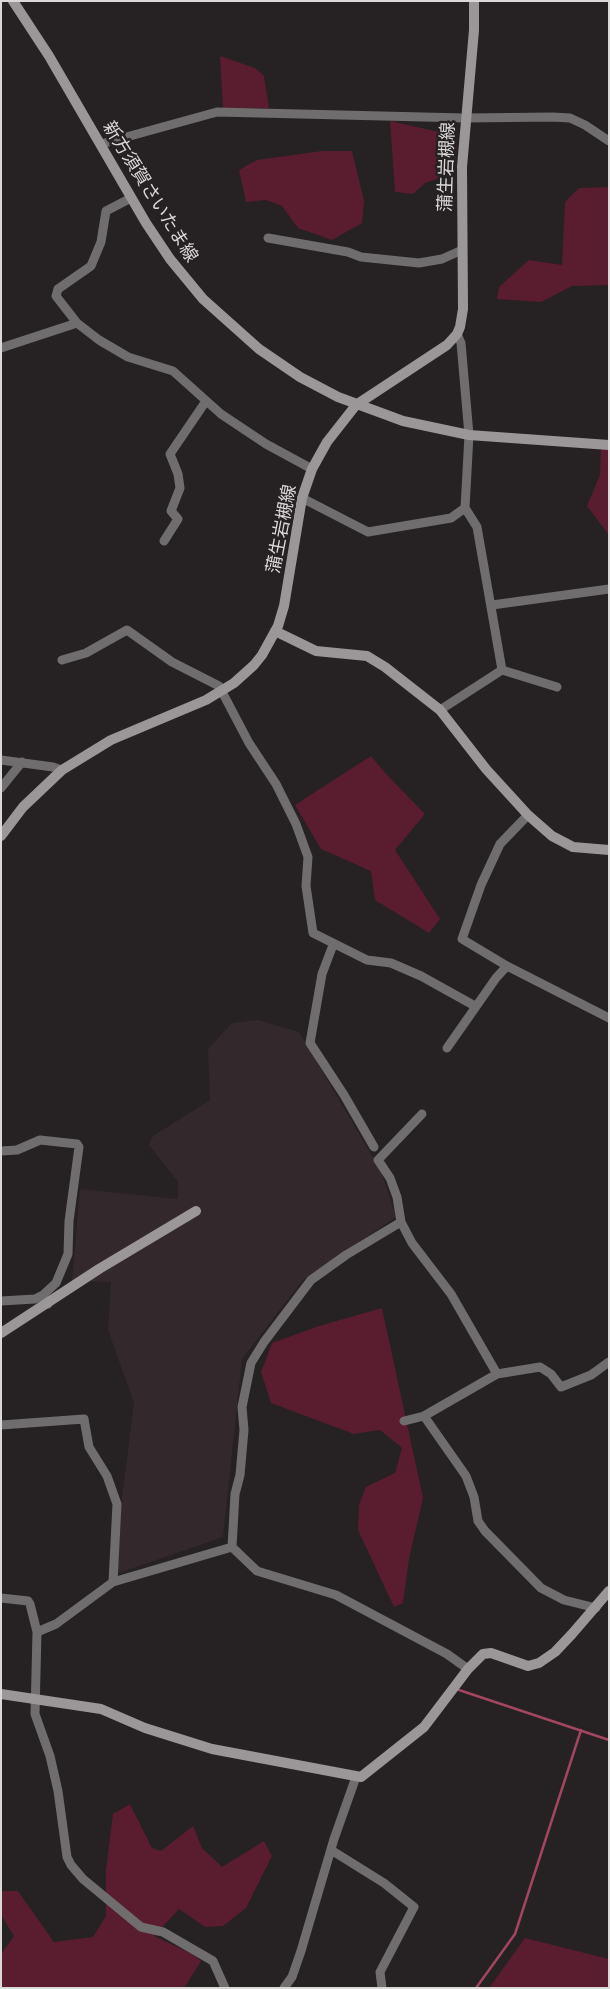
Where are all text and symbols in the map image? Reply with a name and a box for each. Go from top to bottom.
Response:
street label: 新方須賀さいたま線 [98,118,202,266]
street label: 蒲生岩槻線 [435,122,459,212]
street label: 蒲生岩槻線 [263,483,301,575]

